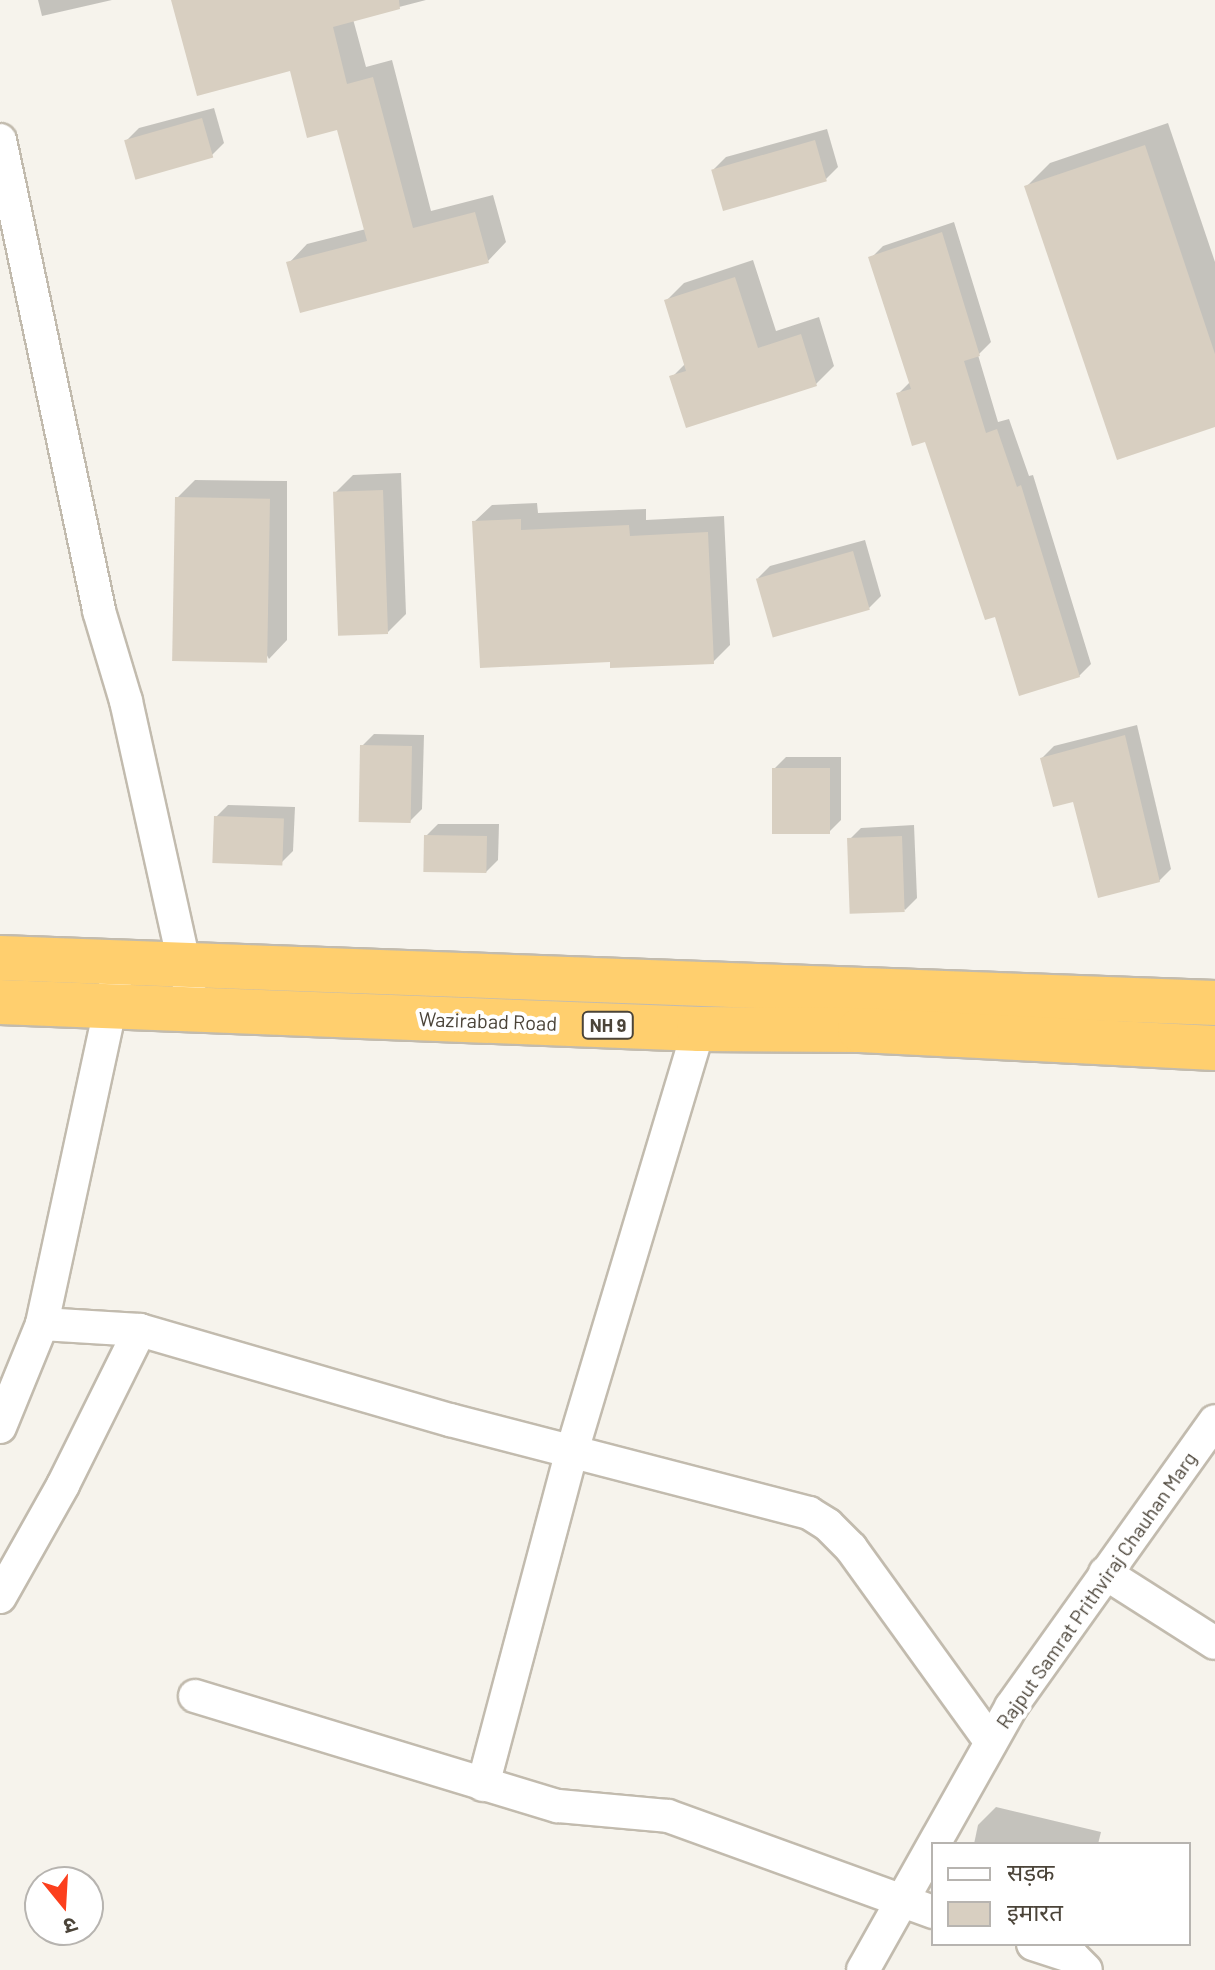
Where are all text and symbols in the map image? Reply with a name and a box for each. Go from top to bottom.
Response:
street label: Wazirabad Road [418,1007,558,1035]
road number: NH 9 [580,1011,636,1039]
street label: Rajput Samrat Prithviraj Chauhan Marg [991,1447,1201,1733]
legend [931,1842,1191,1946]
text: सड़क [1007,1857,1055,1886]
north arrow [24,1866,104,1946]
text: इमारत [1007,1897,1063,1926]
text: उ [61,1913,81,1941]

